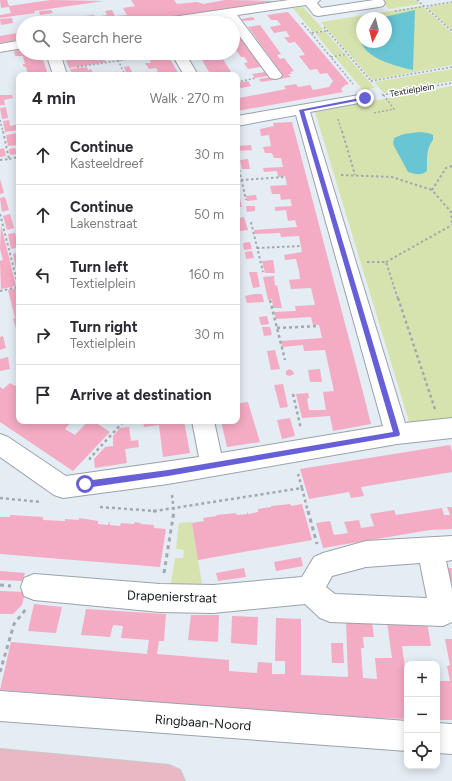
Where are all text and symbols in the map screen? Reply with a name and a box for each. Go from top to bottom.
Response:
north arrow [356,12,392,48]
search box [16,16,240,60]
icon: search [30,27,52,49]
text: Search here [62,29,142,47]
street label: Textielplein [389,80,435,99]
text: 4 min [32,88,76,108]
route end [356,89,374,107]
text: Walk · 270 m [150,91,224,106]
text: Continue [70,138,133,156]
icon: ahead [32,144,54,166]
text: 30 m [194,147,224,162]
text: Kasteeldreef [70,156,143,171]
text: Continue [70,198,133,216]
icon: ahead [32,204,54,226]
text: 50 m [194,207,224,222]
text: Lakenstraat [70,216,137,231]
text: Turn left [70,258,128,276]
icon: left [32,264,54,286]
text: 160 m [189,267,224,282]
text: Textielplein [70,276,135,291]
text: Turn right [70,318,138,336]
icon: right [32,324,54,346]
text: 30 m [194,327,224,342]
text: Textielplein [70,336,135,351]
icon: arrive [32,384,54,406]
text: Arrive at destination [70,386,211,404]
route start [76,475,94,493]
street label: Drapenierstraat [127,587,217,606]
map controls [404,661,440,769]
button: + [404,661,440,697]
button: − [404,697,440,733]
street label: Ringbaan-Noord [154,712,252,733]
button: locate [404,733,440,769]

